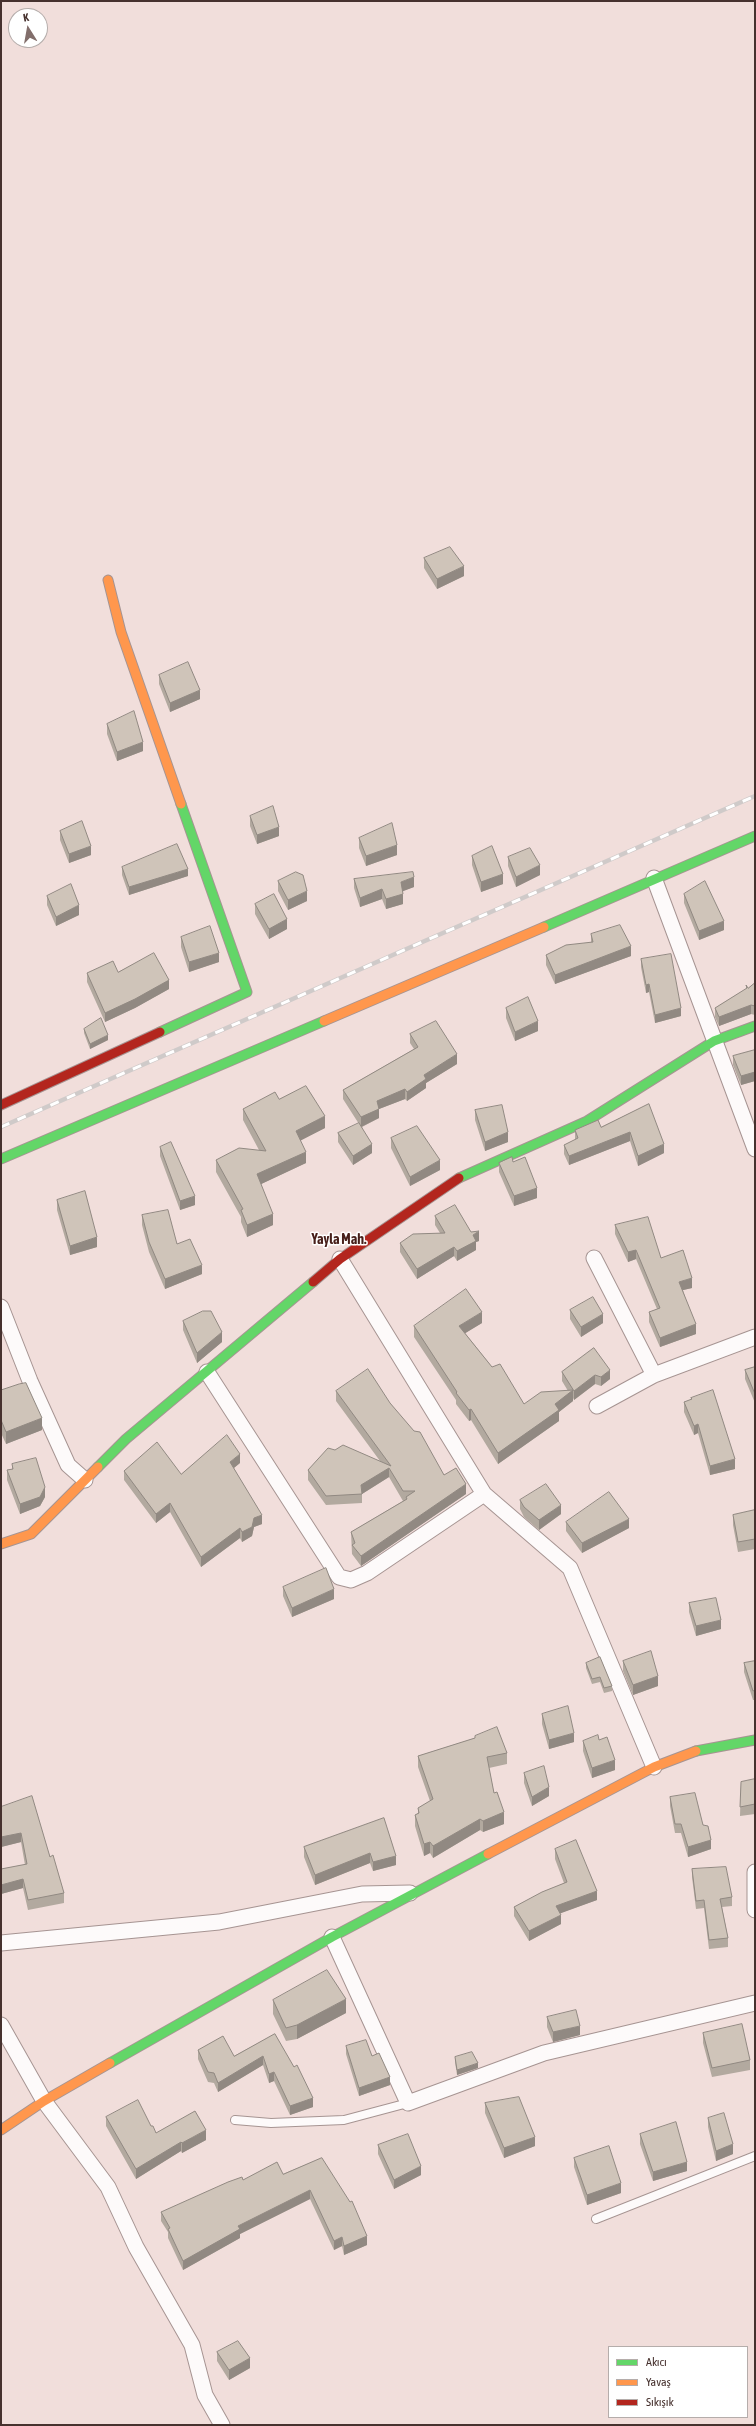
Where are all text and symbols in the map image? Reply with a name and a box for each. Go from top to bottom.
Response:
north arrow [8,8,48,48]
text: K [22,11,30,24]
district label: Yayla Mah. [312,1232,366,1248]
legend [608,2346,748,2418]
text: Akıcı [646,2355,667,2369]
text: Yavaş [646,2375,671,2389]
text: Sıkışık [646,2395,674,2409]

